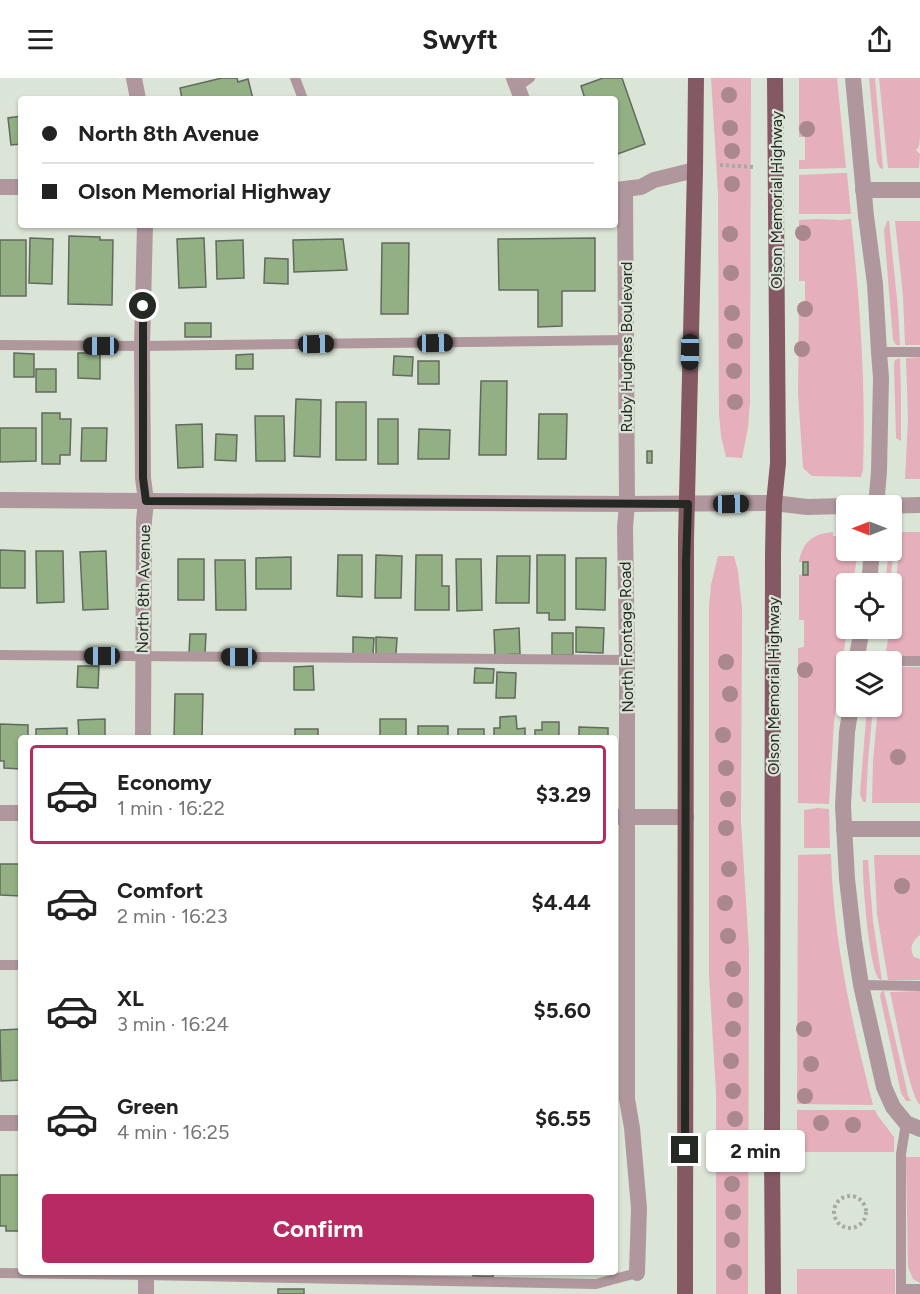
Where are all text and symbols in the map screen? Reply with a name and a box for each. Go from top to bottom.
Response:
icon: menu [24,23,57,56]
text: Swyft [422,23,498,56]
icon: share [863,23,896,56]
street label: Olson Memorial Highway [767,110,786,289]
text: North 8th Avenue [78,120,259,147]
text: Olson Memorial Highway [78,178,331,205]
street label: Ruby Hughes Boulevard [617,262,636,433]
route start [129,292,156,319]
car [417,334,453,352]
car [681,334,699,370]
car [298,335,334,353]
car [83,337,119,355]
car [713,495,749,513]
north arrow [836,495,902,561]
map controls [836,495,902,717]
street label: North 8th Avenue [133,524,154,654]
street label: North Frontage Road [616,561,637,713]
button: locate [836,573,902,639]
street label: Olson Memorial Highway [764,596,783,775]
car [84,647,120,665]
car [221,648,257,666]
button: layers [836,651,902,717]
icon: car [45,768,99,822]
text: Economy [117,769,212,796]
text: $3.29 [536,781,591,808]
text: 1 min · 16:22 [117,796,225,820]
icon: car [45,876,99,930]
text: Comfort [117,877,203,904]
text: $4.44 [532,889,591,916]
text: 2 min · 16:23 [117,904,228,928]
icon: car [45,984,99,1038]
text: XL [117,985,144,1012]
text: $5.60 [534,997,591,1024]
text: 3 min · 16:24 [117,1012,229,1036]
icon: car [45,1092,99,1146]
text: Green [117,1093,179,1120]
text: $6.55 [535,1105,591,1132]
text: 4 min · 16:25 [117,1120,229,1144]
callout: 2 min [706,1129,805,1171]
route end [671,1136,698,1163]
text: 2 min [730,1139,781,1163]
button: Confirm [42,1194,594,1263]

